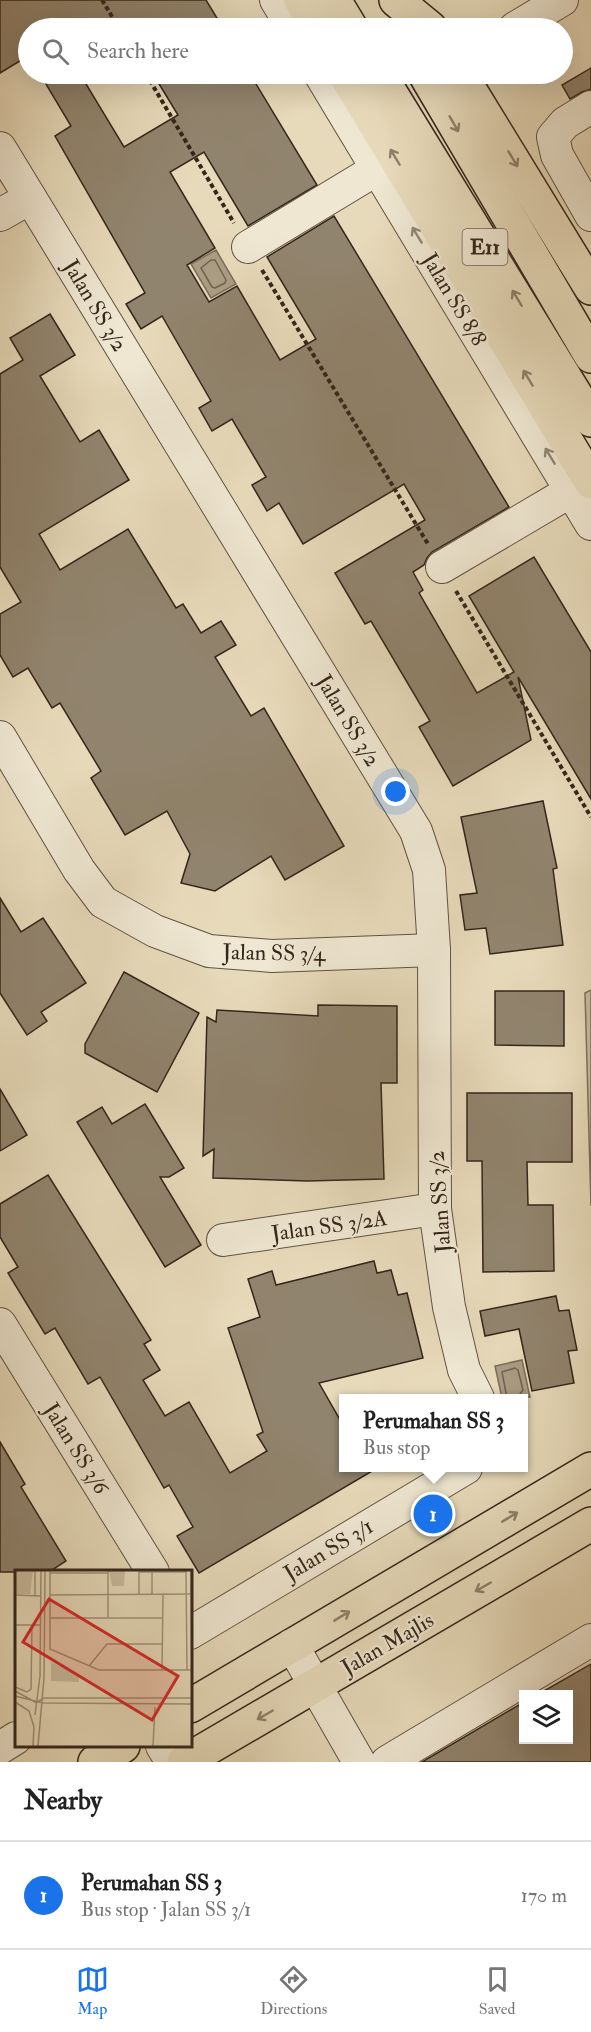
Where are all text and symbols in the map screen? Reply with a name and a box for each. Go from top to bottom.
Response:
search box [18,18,573,84]
icon: search [39,35,72,68]
text: Search here [87,37,189,65]
one-way arrow [449,115,461,132]
one-way arrow [389,149,401,166]
one-way arrow [507,150,519,167]
one-way arrow [410,227,422,244]
road number: E11 [462,229,508,265]
street label: Jalan SS 8/8 [415,247,493,351]
street label: Jalan SS 3/2 [56,253,134,357]
one-way arrow [510,290,522,307]
one-way arrow [522,370,534,387]
one-way arrow [544,448,556,465]
street label: Jalan SS 3/2 [309,668,387,772]
your location [381,777,410,806]
street label: Jalan SS 3/4 [221,938,327,968]
street label: Jalan SS 3/2 [422,1150,458,1255]
street label: Jalan SS 3/2A [269,1204,389,1248]
popup [339,1394,528,1472]
street label: Jalan SS 3/6 [37,1397,116,1501]
text: Perumahan SS 3 [363,1407,504,1435]
text: Bus stop [363,1435,430,1460]
pin: 1 [414,1492,452,1537]
one-way arrow [501,1510,518,1522]
street label: Jalan SS 3/1 [278,1512,378,1588]
inset map [15,1570,192,1747]
one-way arrow [475,1581,492,1593]
street label: Jalan Majlis [335,1606,439,1682]
one-way arrow [333,1609,350,1621]
map controls [519,1690,573,1744]
button: layers [519,1690,573,1744]
one-way arrow [257,1709,274,1721]
text: Nearby [24,1785,102,1817]
text: Perumahan SS 3 [81,1869,222,1897]
text: 1 [40,1883,47,1908]
text: 170 m [521,1883,567,1908]
text: Bus stop · Jalan SS 3/1 [81,1897,251,1922]
tab: Map [76,1963,109,2019]
tab: Directions [260,1963,327,2019]
tab: Saved [479,1963,515,2019]

